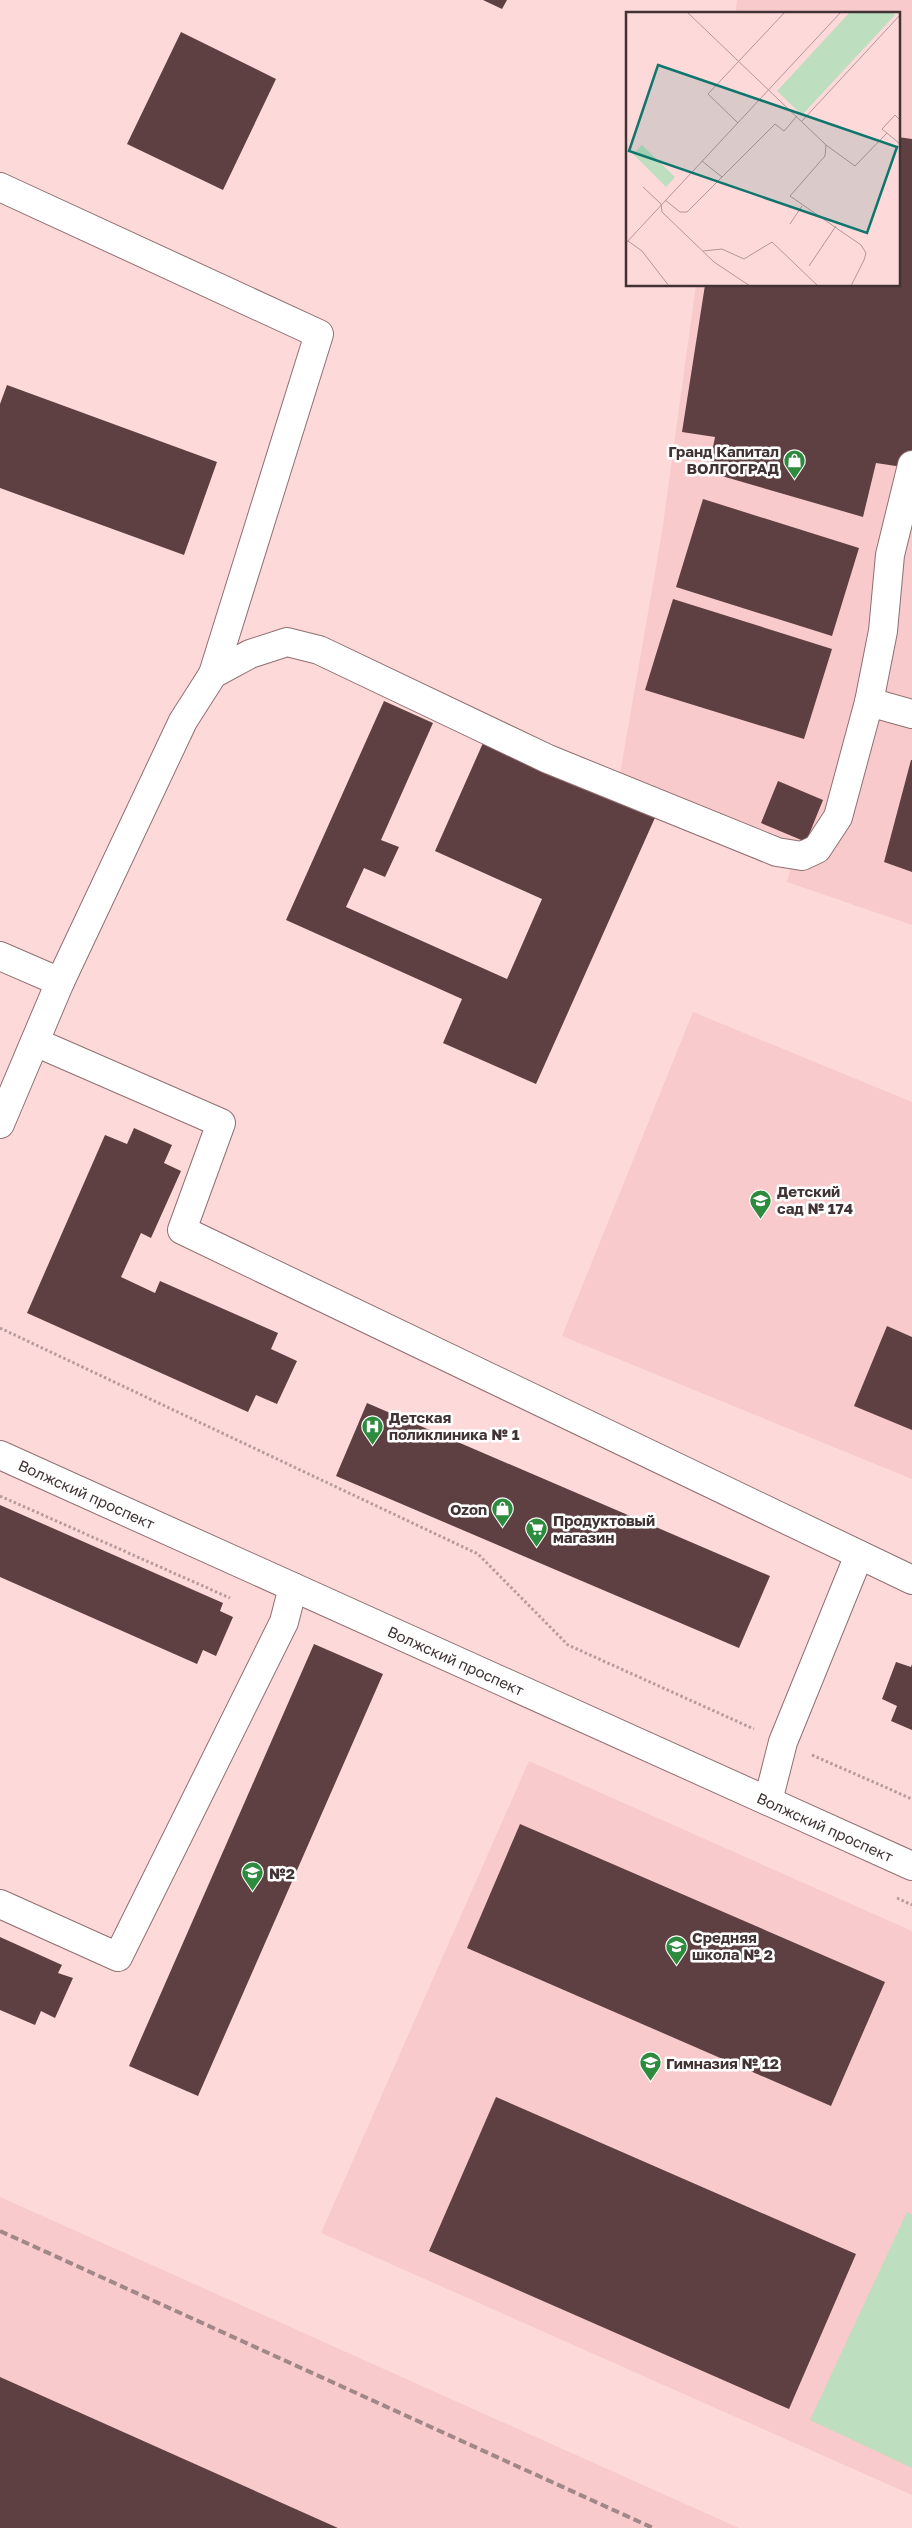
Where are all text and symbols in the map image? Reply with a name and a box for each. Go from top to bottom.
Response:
inset map [626,12,900,286]
place label: Гранд Капитал ВОЛГОГРАД [668,442,779,477]
shop icon: Гранд Капитал ВОЛГОГРАД [783,448,807,479]
place label: Детский сад № 174 [777,1182,853,1217]
school or university icon: Детский сад № 174 [749,1188,773,1219]
place label: Детская поликлиника № 1 [389,1408,520,1443]
hospital icon: Детская поликлиника № 1 [361,1414,385,1445]
street label: Волжский проспект [16,1456,158,1533]
shop icon: Ozon [491,1497,515,1528]
place label: Ozon [450,1500,487,1518]
place label: Продуктовый магазин [553,1511,655,1546]
supermarket icon: Продуктовый магазин [525,1517,549,1548]
street label: Волжский проспект [385,1622,527,1699]
street label: Волжский проспект [754,1788,897,1866]
school or university icon: №2 [241,1861,265,1892]
place label: №2 [269,1864,295,1882]
place label: Средняя школа № 2 [692,1928,773,1963]
school or university icon: Средняя школа № 2 [664,1934,688,1965]
school or university icon: Гимназия № 12 [638,2051,662,2082]
place label: Гимназия № 12 [666,2054,779,2072]

